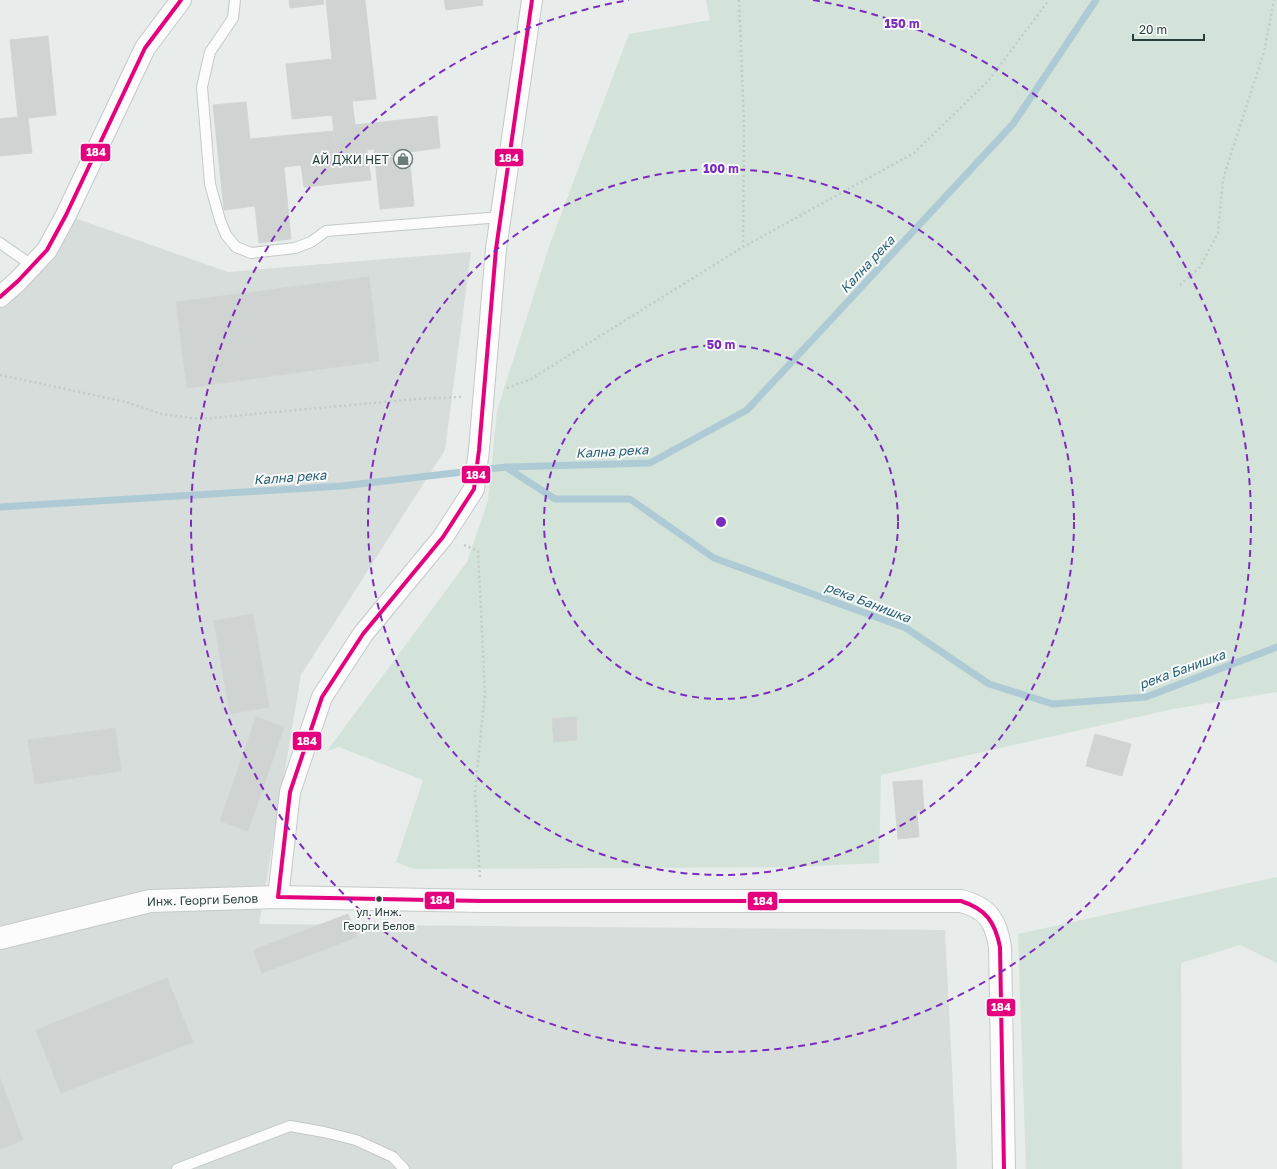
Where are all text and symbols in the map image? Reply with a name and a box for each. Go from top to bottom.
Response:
text: 150 m [885,16,919,31]
scale bar [1133,16,1204,42]
text: 20 m [1139,22,1167,37]
line badge: 184 [80,143,111,162]
text: 184 [86,145,106,158]
shop icon: АЙ ДЖИ НЕТ [392,148,414,170]
line badge: 184 [494,148,524,167]
text: 184 [499,151,519,164]
place label: АЙ ДЖИ НЕТ [312,152,390,167]
text: 100 m [703,161,739,176]
water label: Кална река [836,231,898,296]
text: 50 m [707,337,735,352]
water label: Кална река [575,441,649,461]
line badge: 184 [461,465,491,484]
water label: Кална река [253,466,327,488]
text: 184 [466,468,486,481]
centre of rings [714,515,728,529]
water label: река Банишка [823,578,914,626]
water label: река Банишка [1137,646,1228,692]
line badge: 184 [292,731,322,751]
text: 184 [297,734,317,747]
street label: Инж. Георги Белов [147,890,259,909]
line badge: 184 [424,891,455,910]
line badge: 184 [747,891,778,911]
text: 184 [430,893,450,906]
marker: ул. Инж. Георги Белов [374,894,384,904]
text: 184 [753,894,773,907]
place label: ул. Инж. Георги Белов [343,905,415,932]
line badge: 184 [986,998,1016,1017]
text: 184 [991,1000,1011,1013]

